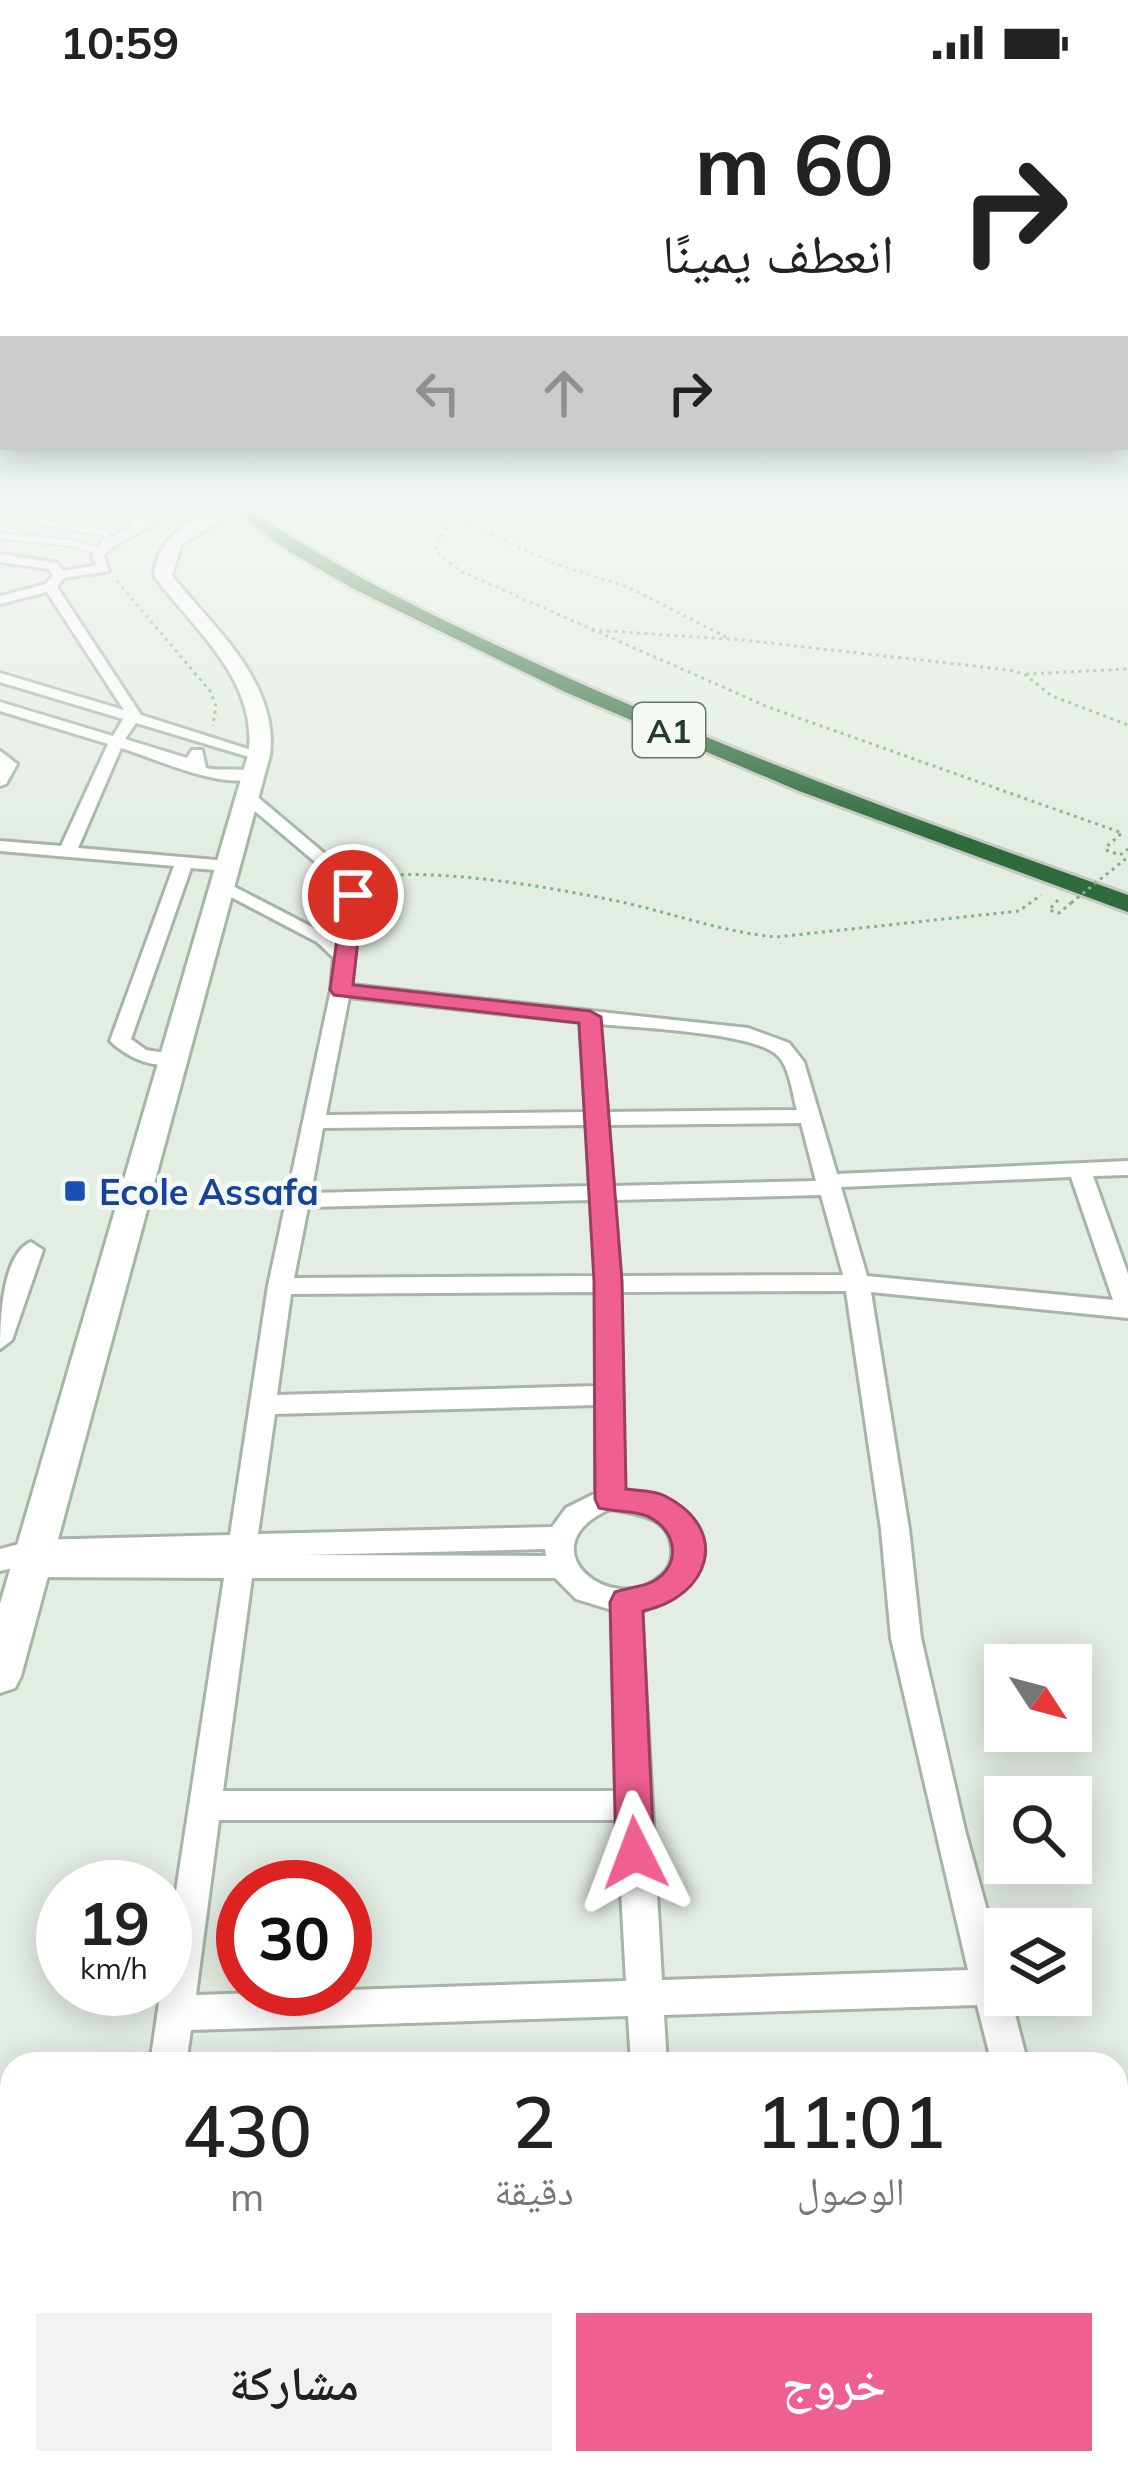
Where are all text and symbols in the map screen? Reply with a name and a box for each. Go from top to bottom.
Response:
text: 10:59 [60,14,179,70]
text: 60 m [695,111,894,216]
icon: right [936,132,1092,288]
text: انعطف يمينًا [662,219,894,287]
icon: left [405,360,471,426]
icon: ahead [531,360,597,426]
icon: right [657,360,723,426]
road number: A1 [633,703,705,757]
pin [302,844,404,946]
icon: arrive [320,862,386,928]
place label: Ecole Assafa [99,1169,319,1214]
marker: Ecole Assafa [62,1178,88,1204]
north arrow [984,1644,1092,1752]
map controls [984,1644,1092,2016]
button: search [984,1776,1092,1884]
position arrow [572,1790,698,1916]
speed limit sign: 30 [216,1860,372,2016]
text: 19 [78,1885,150,1960]
button: layers [984,1908,1092,2016]
text: km/h [80,1949,148,1987]
text: 2 [512,2076,555,2166]
text: 11:01 [756,2076,946,2166]
text: 430 [182,2085,312,2175]
text: دقيقة [494,2166,574,2215]
text: الوصول [797,2166,905,2215]
text: m [230,2172,264,2221]
button: مشاركة [36,2313,552,2451]
button: خروج [576,2313,1092,2451]

